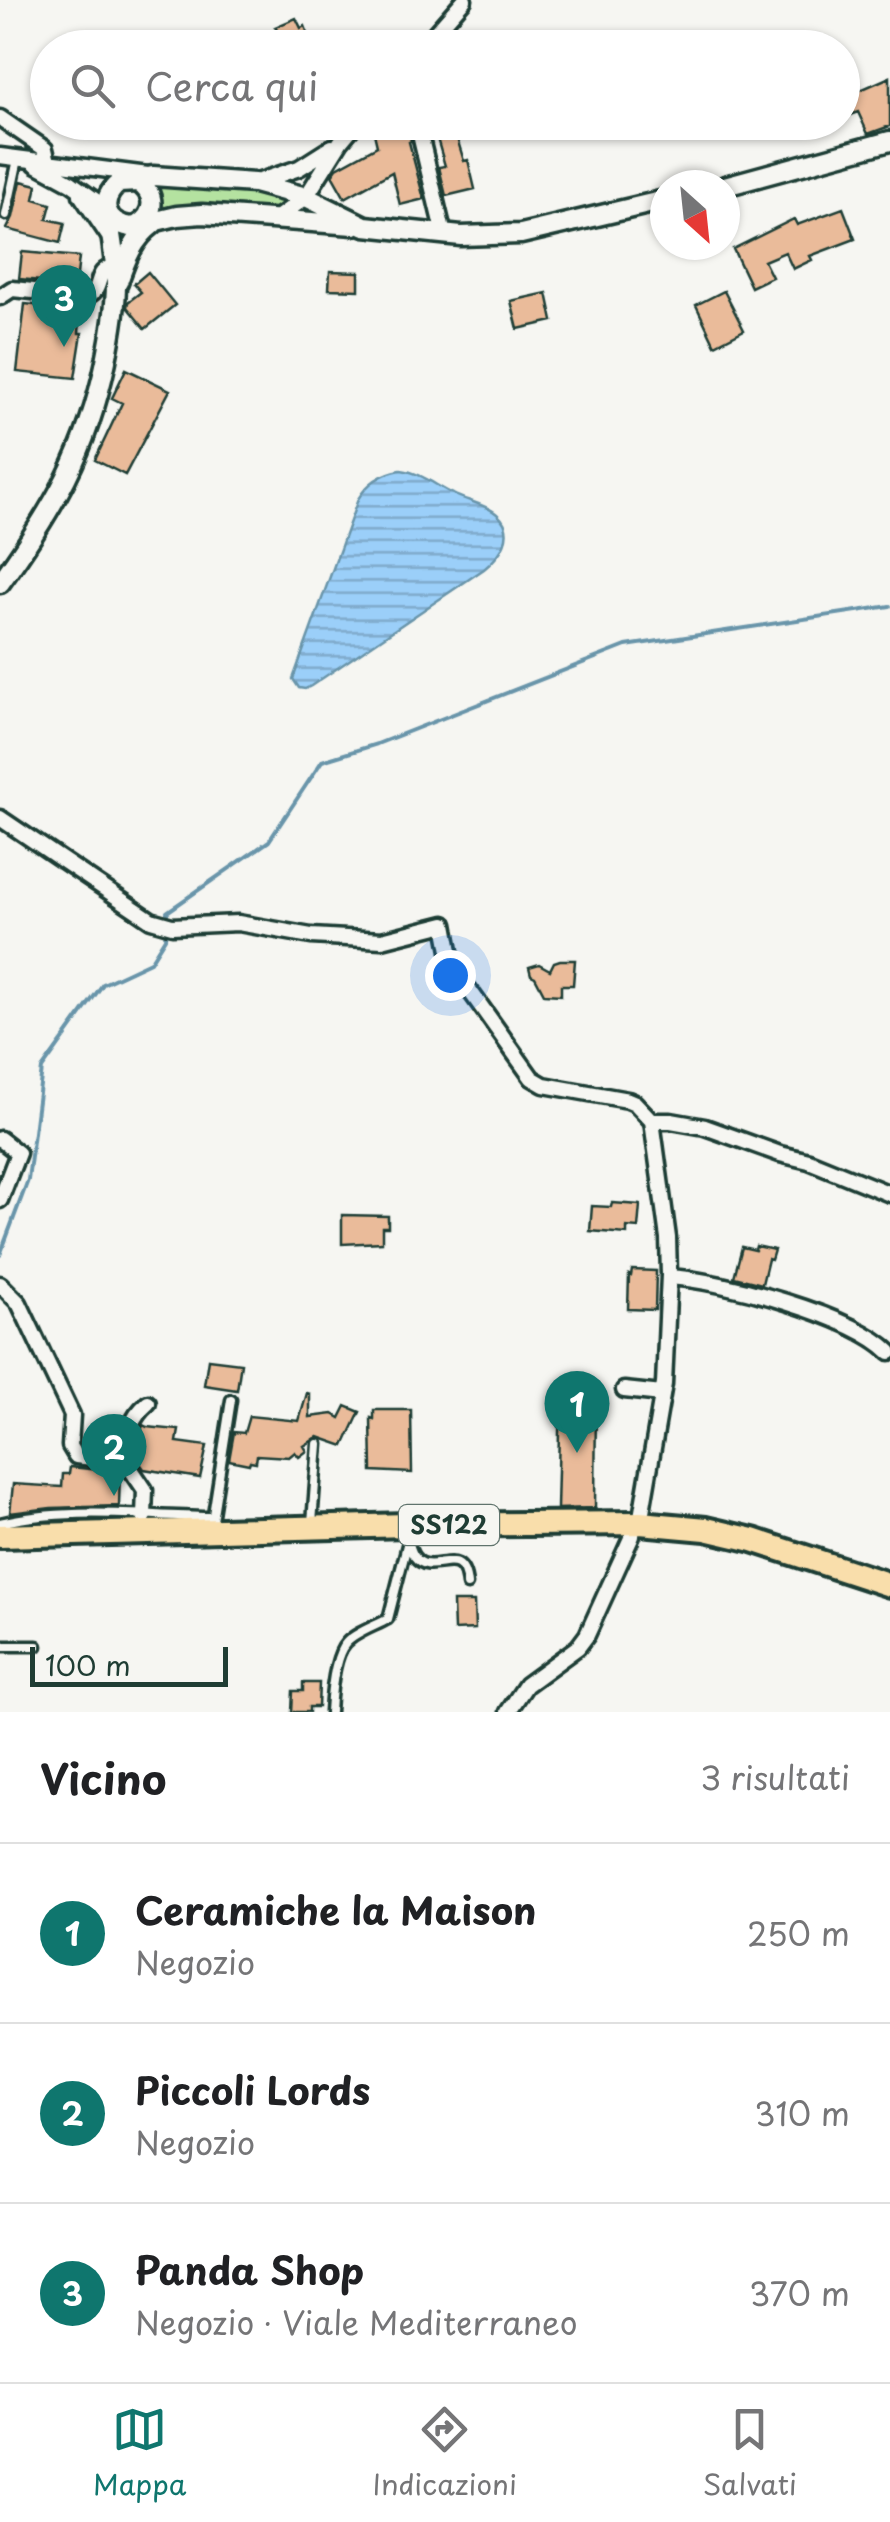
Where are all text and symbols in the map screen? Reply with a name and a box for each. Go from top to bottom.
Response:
search box [30,30,860,140]
text: Cerca qui [145,57,318,114]
icon: search [65,58,120,113]
north arrow [650,170,740,260]
pin: 3 [32,264,96,347]
your location [425,950,476,1001]
pin: 1 [544,1370,610,1453]
pin: 2 [82,1414,146,1496]
road number: SS122 [399,1505,499,1545]
scale bar [30,1642,228,1686]
text: 100 m [45,1643,131,1686]
text: Vicino [40,1746,166,1809]
text: 3 risultati [700,1753,850,1801]
text: Ceramiche la Maison [135,1881,536,1938]
text: 1 [65,1909,80,1957]
text: 250 m [747,1909,850,1957]
text: Negozio [135,1938,255,1986]
text: Piccoli Lords [135,2061,370,2118]
text: 2 [61,2089,84,2137]
text: 310 m [754,2089,850,2137]
text: Negozio [135,2118,255,2166]
text: Panda Shop [135,2241,364,2298]
text: 3 [62,2269,83,2317]
text: 370 m [749,2269,850,2317]
text: Negozio · Viale Mediterraneo [135,2298,577,2346]
tab: Mappa [93,2402,186,2505]
tab: Indicazioni [372,2402,517,2505]
tab: Salvati [703,2402,797,2505]

